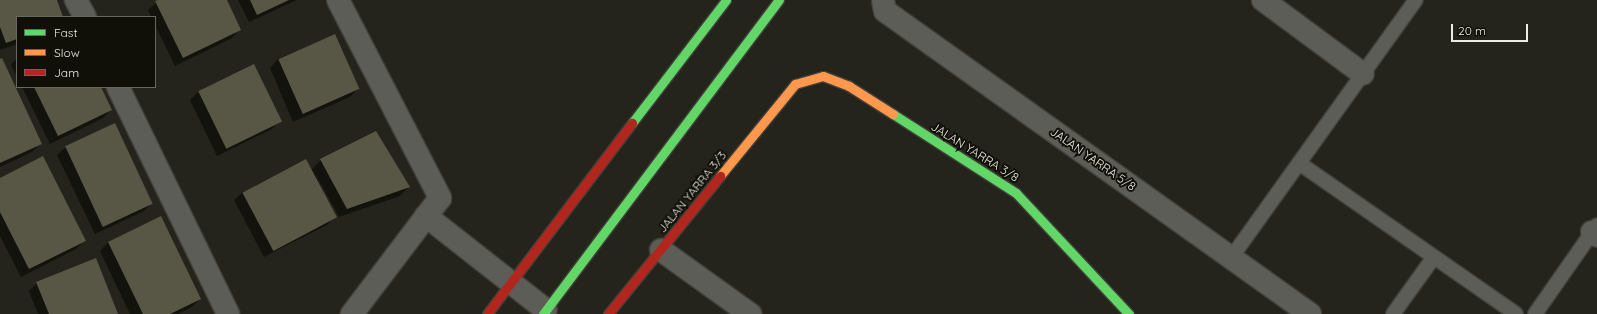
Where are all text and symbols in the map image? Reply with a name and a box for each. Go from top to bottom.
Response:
legend [16,16,156,88]
scale bar [1453,16,1530,42]
text: 20 m [1458,23,1486,38]
text: Fast [54,25,78,40]
text: Slow [54,45,80,60]
text: Jam [54,65,79,80]
street label: JALAN YARRA 3/8 [928,119,1022,185]
street label: JALAN YARRA 5/8 [1048,124,1138,194]
street label: JALAN YARRA 3/3 [655,148,729,236]

